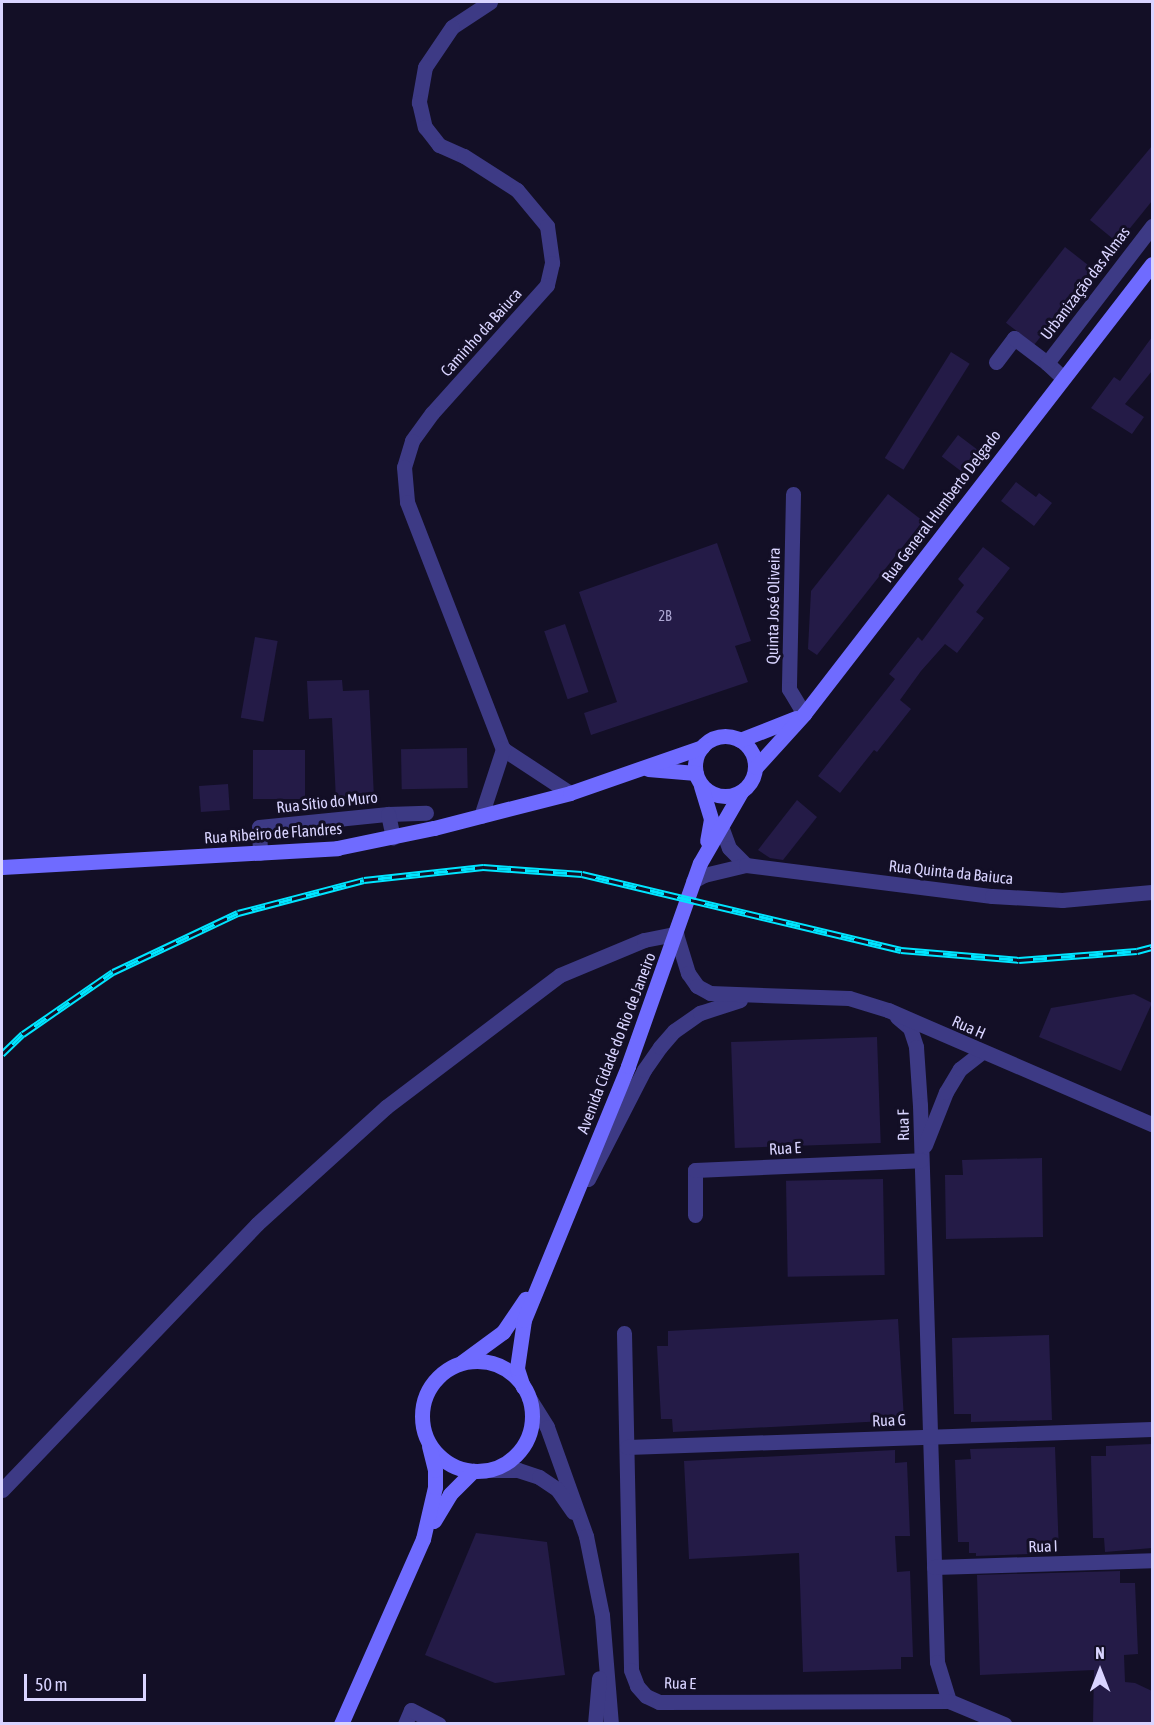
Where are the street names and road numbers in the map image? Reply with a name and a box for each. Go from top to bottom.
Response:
street label: Urbanização das Almas [1036,223,1134,343]
street label: Caminho da Baiuca [436,284,526,380]
street label: Rua General Humberto Delgado [877,426,1005,586]
street label: Quinta José Oliveira [762,547,784,665]
street label: Rua Sítio do Muro [275,787,379,817]
street label: Rua Ribeiro de Flandres [203,819,343,847]
street label: Rua Quinta da Baiuca [888,856,1014,888]
street label: Avenida Cidade do Rio de Janeiro [573,950,659,1136]
street label: Rua H [949,1011,989,1043]
street label: Rua F [893,1109,913,1141]
street label: Rua E [768,1138,802,1158]
street label: Rua G [872,1410,906,1430]
street label: Rua I [1028,1536,1058,1556]
street label: Rua E [664,1673,696,1693]

